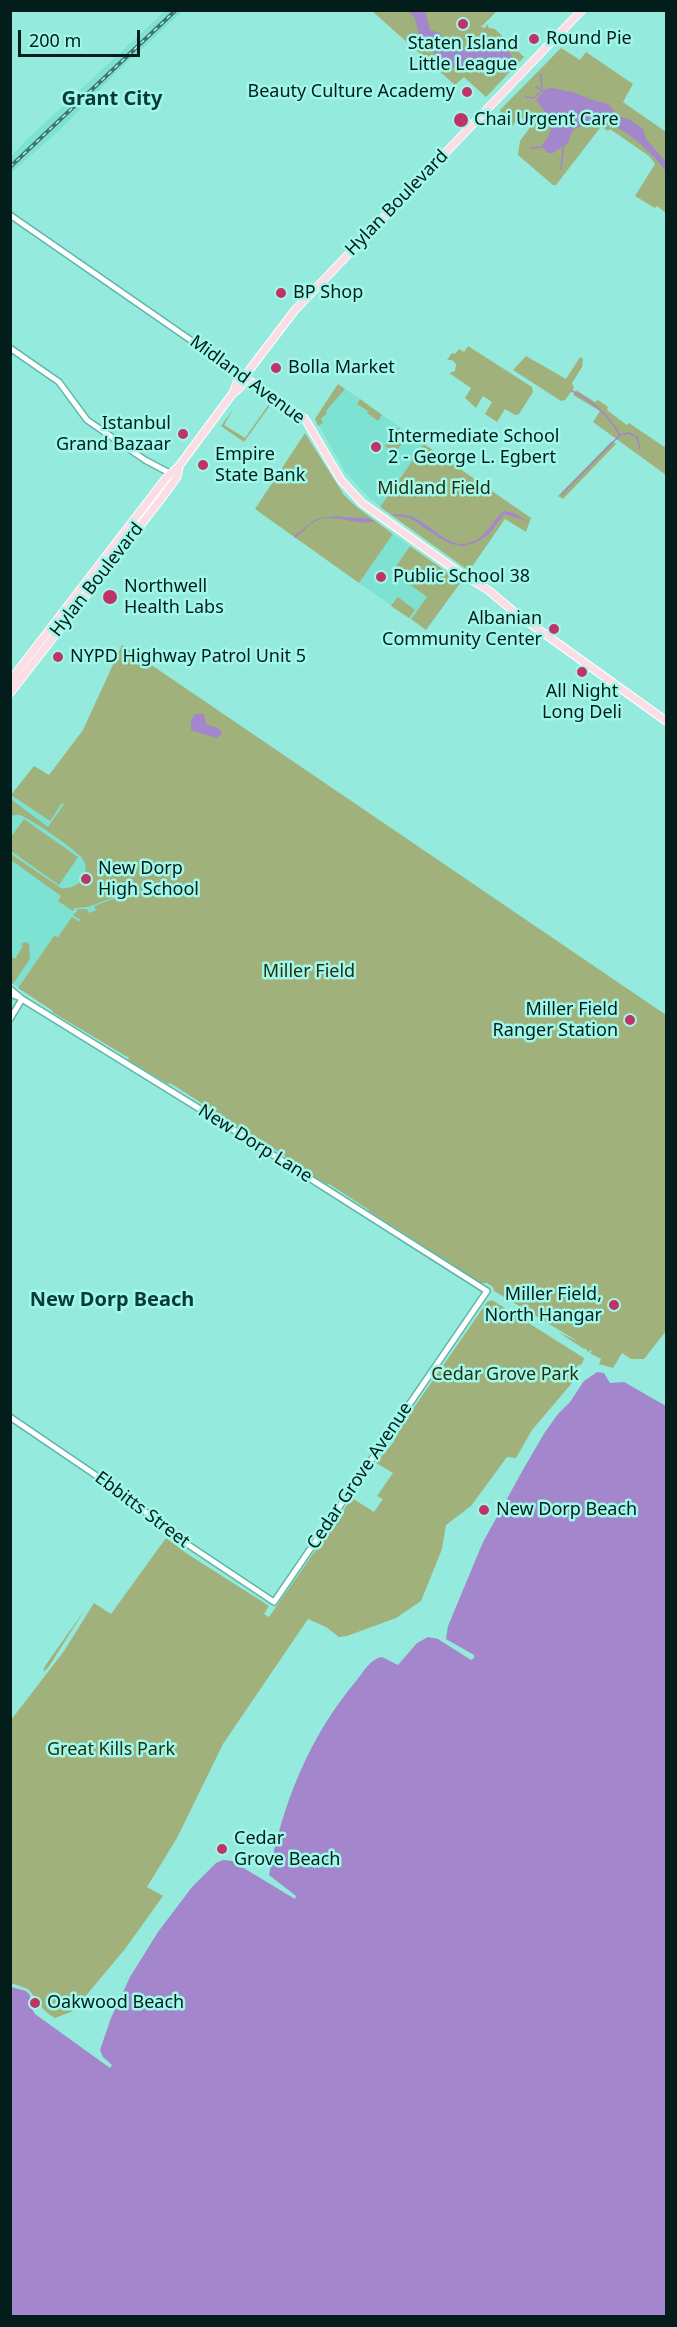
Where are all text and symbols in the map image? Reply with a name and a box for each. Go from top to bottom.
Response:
marker: Staten Island Little League [456,17,470,31]
scale bar [21,18,142,56]
text: 200 m [29,28,81,52]
place label: Round Pie [546,28,632,50]
marker: Round Pie [527,32,541,46]
place label: Staten Island Little League [408,33,518,76]
place label: Beauty Culture Academy [247,81,455,103]
marker: Beauty Culture Academy [460,85,474,99]
district label: Grant City [62,87,162,111]
place label: Chai Urgent Care [474,109,619,131]
marker: Chai Urgent Care [452,111,470,129]
street label: Hylan Boulevard [341,146,453,260]
place label: BP Shop [293,282,363,304]
marker: BP Shop [274,286,288,300]
street label: Midland Avenue [185,331,309,429]
place label: Bolla Market [288,357,395,379]
marker: Bolla Market [269,361,283,375]
place label: Istanbul Grand Bazaar [56,413,171,456]
place label: Intermediate School 2 - George L. Egbert [388,426,560,468]
marker: Istanbul Grand Bazaar [176,427,190,441]
marker: Intermediate School 2 - George L. Egbert [369,440,383,454]
place label: Empire State Bank [215,444,305,486]
marker: Empire State Bank [196,458,210,472]
park label: Midland Field [377,478,491,500]
street label: Hylan Boulevard [46,519,148,641]
place label: Public School 38 [393,566,530,588]
marker: Public School 38 [374,570,388,584]
place label: Northwell Health Labs [124,576,224,618]
marker: Northwell Health Labs [101,588,119,606]
place label: Albanian Community Center [382,608,542,650]
marker: Albanian Community Center [547,622,561,636]
place label: NYPD Highway Patrol Unit 5 [70,646,306,668]
marker: NYPD Highway Patrol Unit 5 [51,650,65,664]
marker: All Night Long Deli [575,665,589,679]
place label: All Night Long Deli [542,681,622,724]
place label: New Dorp High School [98,858,199,900]
marker: New Dorp High School [79,872,93,886]
park label: Miller Field [263,961,355,983]
place label: Miller Field Ranger Station [493,999,618,1042]
marker: Miller Field Ranger Station [623,1013,637,1027]
street label: New Dorp Lane [194,1100,316,1188]
place label: Miller Field, North Hangar [485,1284,602,1326]
district label: New Dorp Beach [30,1288,194,1312]
marker: Miller Field, North Hangar [607,1298,621,1312]
park label: Cedar Grove Park [431,1364,579,1386]
street label: Cedar Grove Avenue [303,1398,417,1554]
street label: Ebbitts Street [90,1467,194,1553]
place label: New Dorp Beach [496,1499,637,1521]
marker: New Dorp Beach [477,1503,491,1517]
park label: Great Kills Park [47,1739,175,1761]
place label: Cedar Grove Beach [234,1828,340,1870]
marker: Cedar Grove Beach [215,1842,229,1856]
place label: Oakwood Beach [47,1992,184,2014]
marker: Oakwood Beach [28,1996,42,2010]

